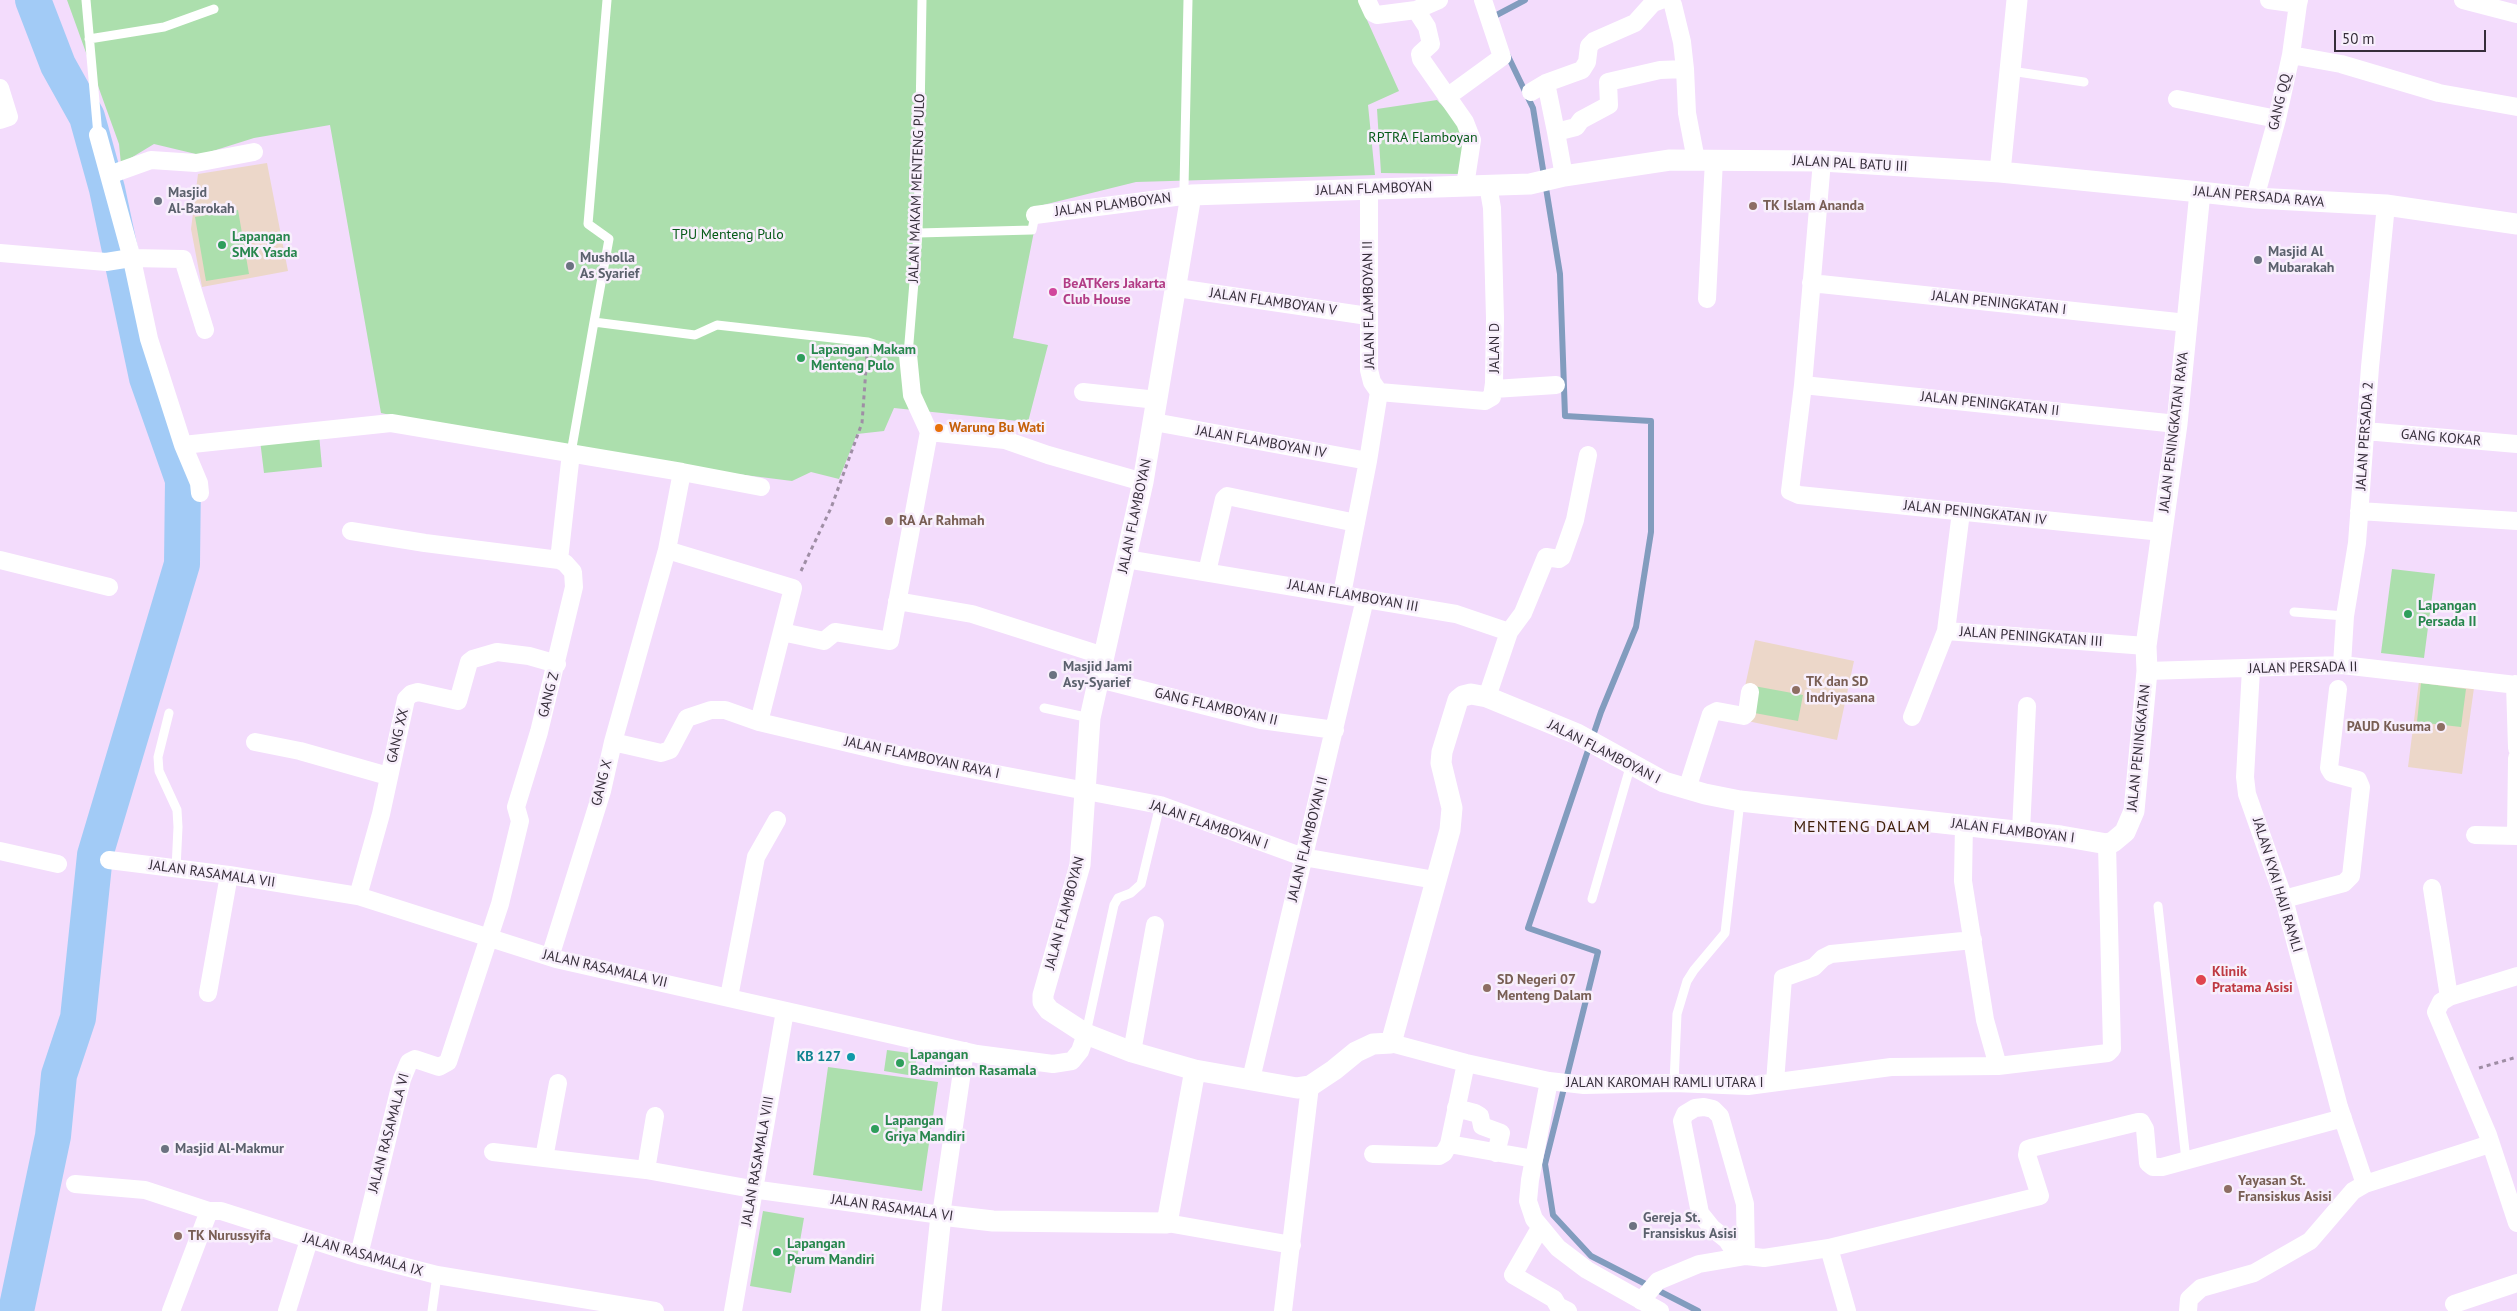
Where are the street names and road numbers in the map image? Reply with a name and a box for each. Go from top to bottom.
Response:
street label: GANG QQ [2265,72,2295,132]
street label: JALAN MAKAM MENTENG PULO [905,93,929,283]
street label: JALAN PAL BATU III [1792,153,1908,175]
street label: JALAN FLAMBOYAN [1316,179,1432,199]
street label: JALAN PERSADA RAYA [2193,183,2325,211]
street label: JALAN PLAMBOYAN [1054,190,1172,220]
street label: JALAN FLAMBOYAN II [1359,241,1379,369]
street label: JALAN FLAMBOYAN V [1208,285,1338,319]
street label: JALAN PENINGKATAN I [1931,288,2067,318]
street label: JALAN D [1487,323,1503,373]
street label: JALAN PENINGKATAN RAYA [2156,351,2192,513]
street label: JALAN PERSADA 2 [2353,381,2377,491]
street label: JALAN PENINGKATAN II [1920,388,2060,420]
street label: JALAN FLAMBOYAN IV [1194,422,1328,462]
street label: GANG KOKAR [2400,426,2482,450]
street label: JALAN FLAMBOYAN [1115,457,1155,575]
street label: JALAN PENINGKATAN IV [1903,497,2047,529]
street label: JALAN FLAMBOYAN III [1286,576,1420,616]
street label: JALAN PENINGKATAN III [1959,624,2103,650]
street label: JALAN PERSADA II [2248,659,2358,677]
street label: GANG Z [535,671,563,719]
street label: JALAN PENINGKATAN [2124,684,2154,812]
street label: GANG FLAMBOYAN II [1153,685,1279,729]
street label: GANG XX [384,707,412,765]
street label: JALAN FLAMBOYAN I [1545,716,1663,788]
street label: JALAN FLAMBOYAN RAYA I [843,733,1001,783]
street label: GANG X [588,758,616,808]
street label: JALAN FLAMBOYAN II [1284,775,1332,903]
street label: JALAN FLAMBOYAN I [1148,797,1270,853]
street label: JALAN FLAMBOYAN I [1950,815,2076,847]
street label: JALAN KYAI HAJI RAMLI [2249,816,2305,954]
street label: JALAN FLAMBOYAN [1042,855,1088,971]
street label: JALAN RASAMALA VII [148,857,276,891]
street label: JALAN RASAMALA VII [541,946,669,992]
street label: JALAN RASAMALA VI [365,1071,413,1195]
street label: JALAN KAROMAH RAMLI UTARA I [1566,1075,1764,1091]
street label: JALAN RASAMALA VIII [738,1095,778,1227]
street label: JALAN RASAMALA VI [830,1191,954,1225]
street label: JALAN RASAMALA IX [301,1230,425,1280]

